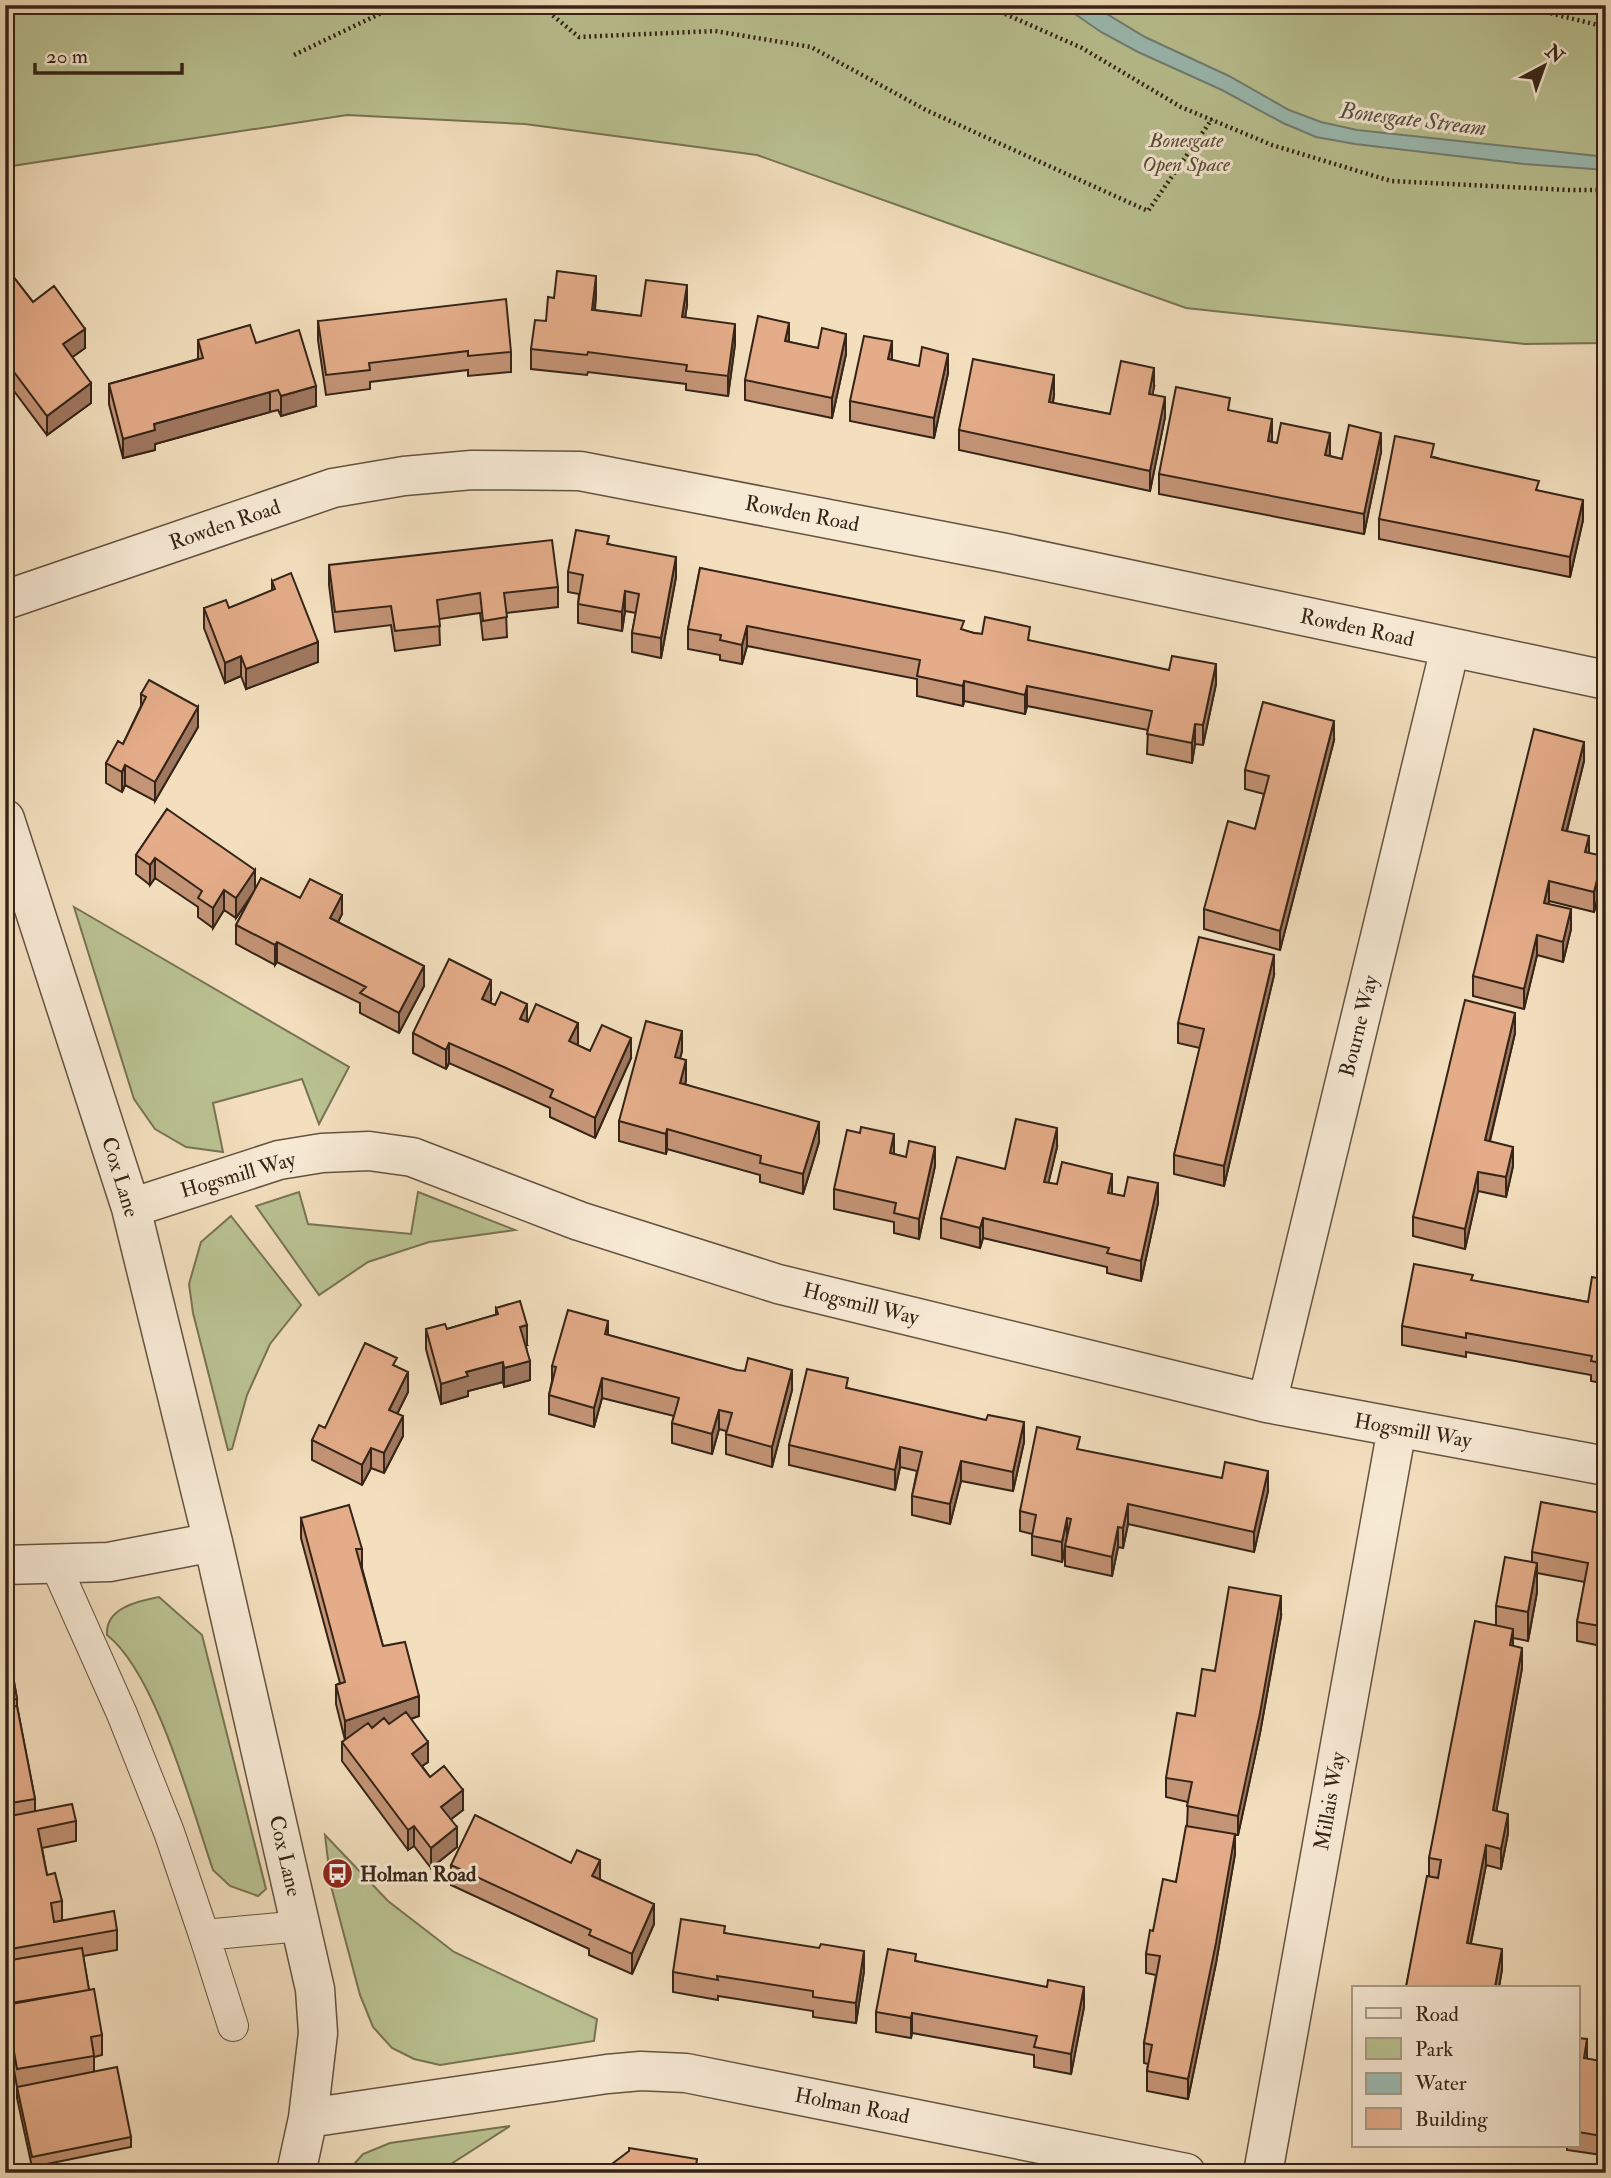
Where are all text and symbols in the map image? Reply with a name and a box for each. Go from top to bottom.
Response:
scale bar [35,32,182,76]
north arrow [1510,32,1580,102]
text: N [1539,39,1570,69]
text: 20 m [46,43,88,70]
water label: Bonesgate Stream [1337,96,1488,142]
park label: Bonesgate Open Space [1142,127,1231,178]
street label: Rowden Road [743,490,862,538]
street label: Rowden Road [166,493,285,557]
street label: Rowden Road [1298,603,1417,653]
street label: Bourne Way [1333,972,1385,1080]
street label: Cox Lane [95,1134,145,1221]
street label: Hogsmill Way [177,1145,300,1204]
street label: Hogsmill Way [800,1277,923,1332]
street label: Hogsmill Way [1352,1407,1475,1455]
street label: Millais Way [1308,1749,1352,1852]
street label: Cox Lane [263,1813,307,1899]
bus stop icon: Holman Road [320,1857,354,1891]
place label: Holman Road [360,1861,477,1888]
legend [1352,1986,1580,2146]
text: Road [1415,2001,1460,2028]
text: Park [1415,2036,1453,2063]
text: Water [1414,2070,1467,2097]
street label: Holman Road [792,2082,912,2130]
text: Building [1415,2106,1488,2133]

